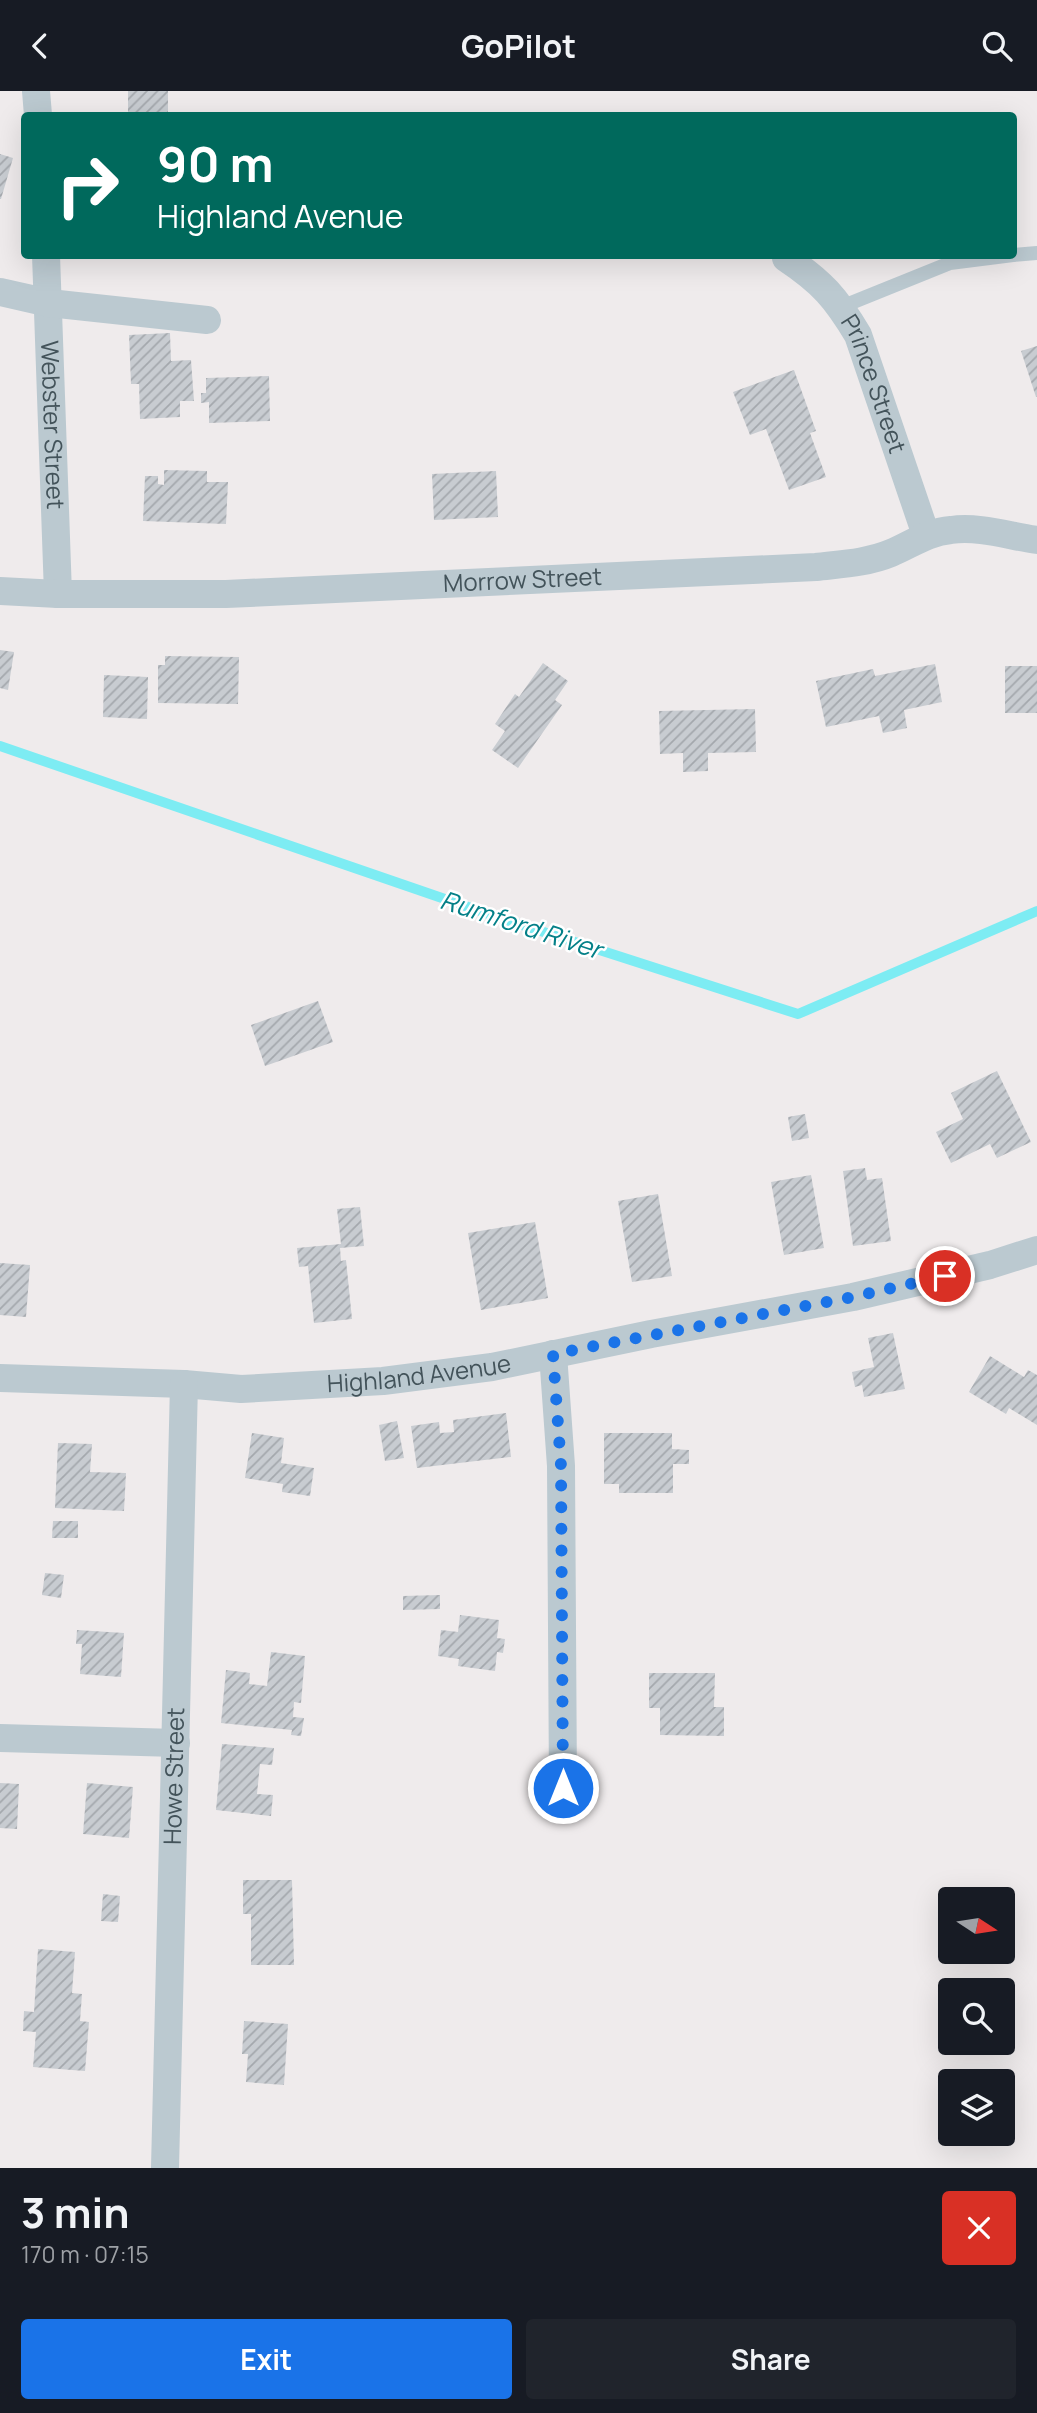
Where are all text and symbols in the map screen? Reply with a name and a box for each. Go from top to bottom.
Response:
text: GoPilot [461,24,576,68]
icon: back [21,27,59,65]
icon: search [978,27,1016,65]
text: 90 m [157,130,274,197]
icon: right [42,140,133,231]
text: Highland Avenue [157,194,403,238]
street label: Prince Street [834,307,915,457]
street label: Webster Street [34,340,73,510]
street label: Morrow Street [442,559,603,599]
water label: Rumford River [436,881,610,968]
pin [915,1246,975,1306]
icon: arrive [926,1257,964,1295]
street label: Highland Avenue [326,1346,514,1399]
street label: Howe Street [155,1707,191,1845]
position arrow [526,1751,600,1825]
north arrow [938,1887,1015,1963]
map controls [938,1887,1015,2146]
button: search [938,1978,1015,2055]
button: layers [938,2069,1015,2146]
text: 3 min [21,2183,130,2241]
button: close [942,2191,1016,2265]
text: 170 m · 07:15 [21,2238,149,2270]
button: Exit [21,2319,512,2399]
button: Share [526,2319,1016,2399]

